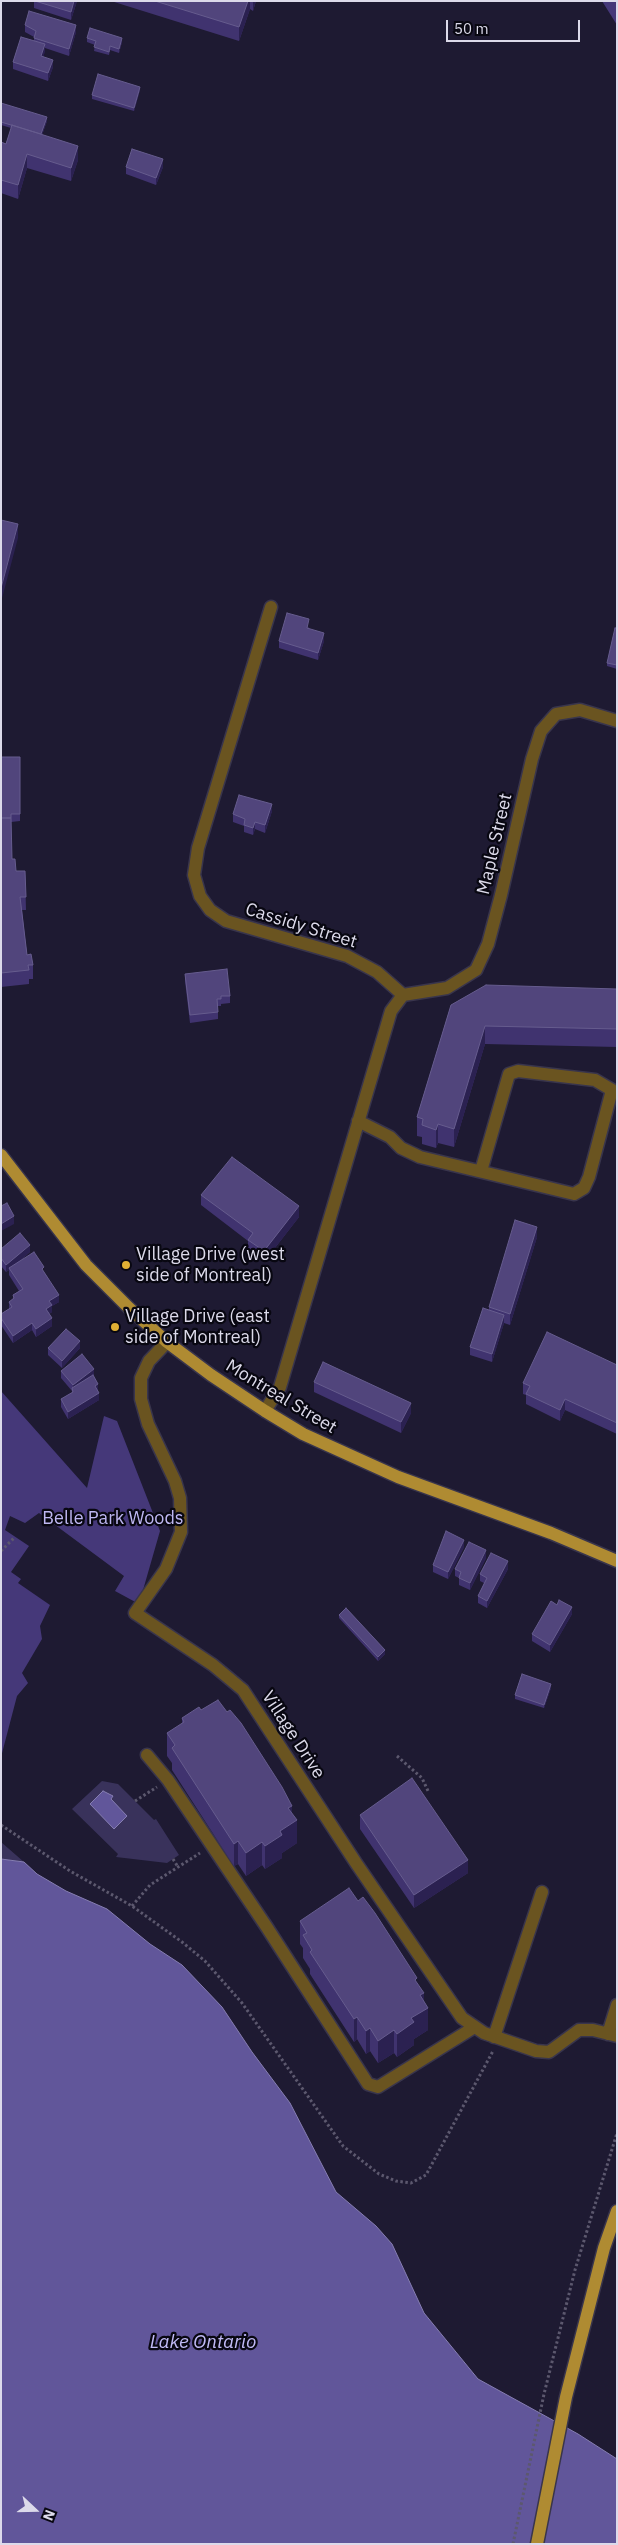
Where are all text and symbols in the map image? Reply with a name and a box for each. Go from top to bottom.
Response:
scale bar [448,10,582,42]
text: 50 m [454,19,489,38]
street label: Maple Street [473,791,517,897]
street label: Cassidy Street [242,899,360,953]
place label: Village Drive (west side of Montreal) [136,1244,285,1286]
marker: Village Drive (west side of Montreal) [120,1259,132,1271]
place label: Village Drive (east side of Montreal) [125,1306,270,1348]
marker: Village Drive (east side of Montreal) [109,1321,121,1333]
street label: Montreal Street [222,1355,340,1439]
park label: Belle Park Woods [42,1508,184,1530]
street label: Village Drive [257,1687,329,1783]
water label: Lake Ontario [150,2332,256,2354]
north arrow [10,2485,60,2535]
text: N [39,2507,59,2523]

